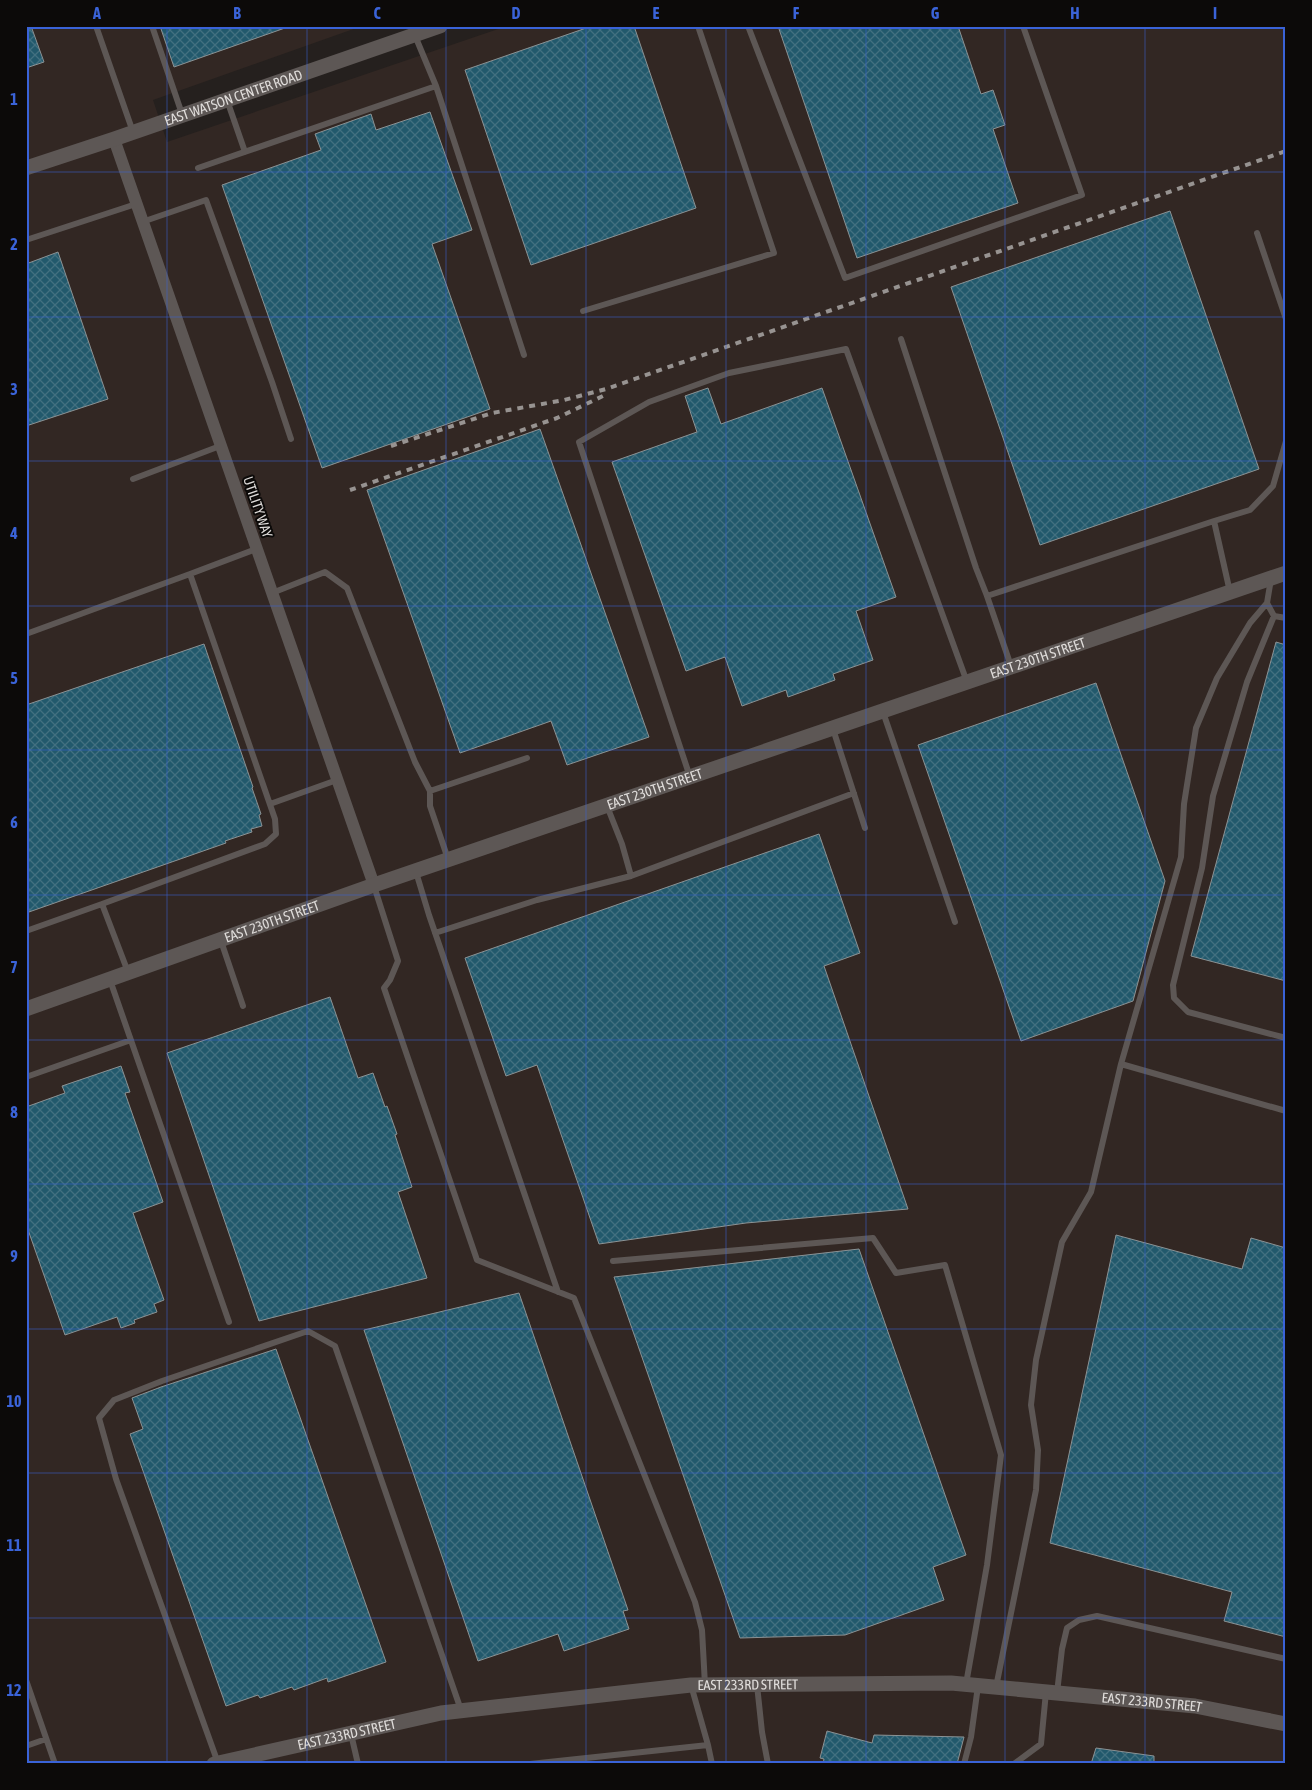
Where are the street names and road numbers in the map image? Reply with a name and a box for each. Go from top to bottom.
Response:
street label: EAST WATSON CENTER ROAD [162,66,305,129]
street label: UTILITY WAY [240,474,276,540]
street label: EAST 230TH STREET [988,634,1088,682]
street label: EAST 230TH STREET [605,765,704,813]
street label: EAST 230TH STREET [222,897,322,946]
street label: EAST 233RD STREET [697,1676,798,1693]
street label: EAST 233RD STREET [1101,1689,1203,1715]
street label: EAST 233RD STREET [296,1715,397,1753]

